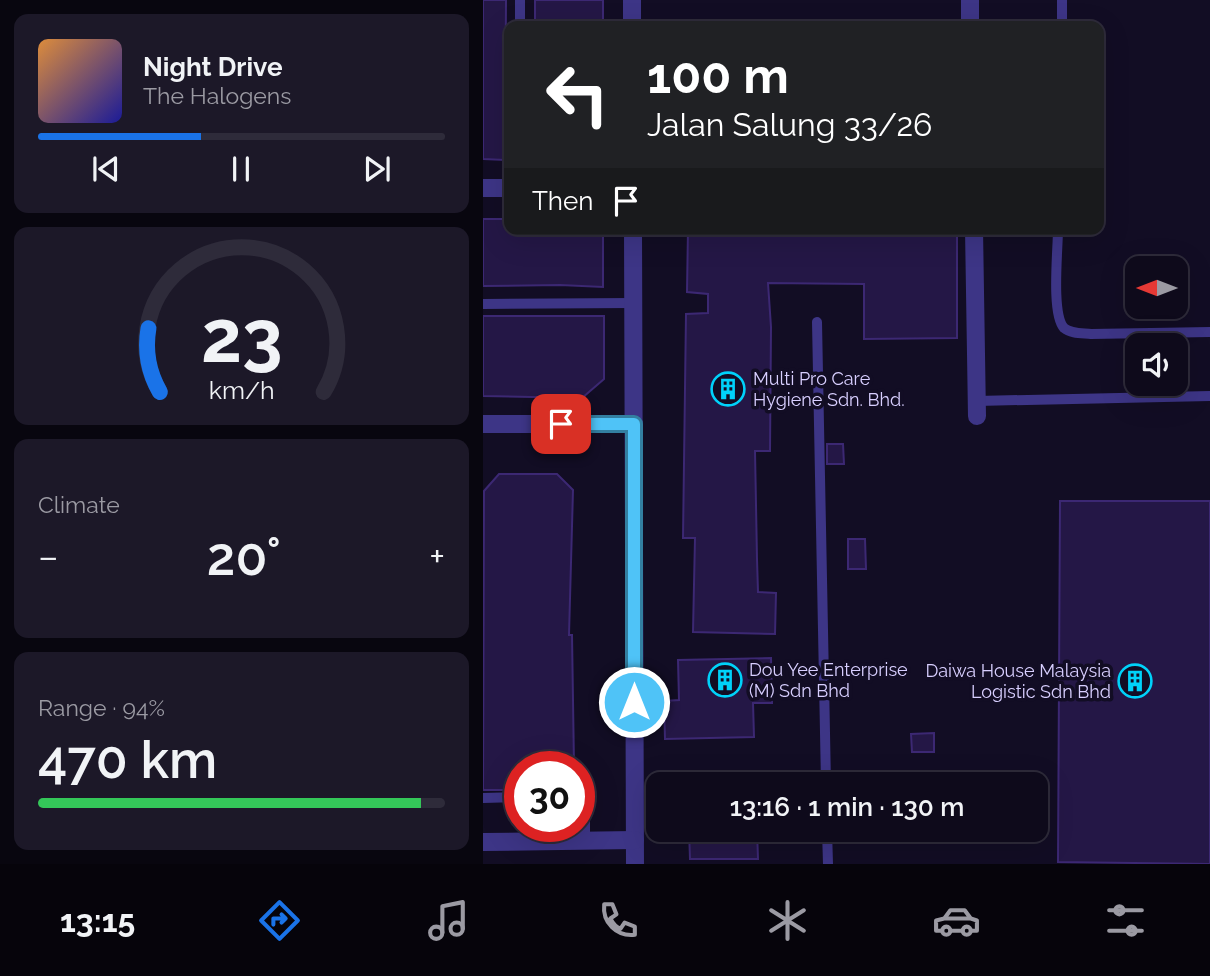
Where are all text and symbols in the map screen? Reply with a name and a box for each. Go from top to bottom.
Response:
text: 100 m [647,47,789,104]
icon: left [532,49,623,140]
text: Night Drive [143,52,282,82]
text: The Halogens [143,82,291,109]
text: Jalan Salung 33/26 [647,106,932,143]
icon: previous [87,150,125,188]
icon: pause [222,150,260,188]
icon: next [358,150,396,188]
icon: arrive [607,182,645,220]
text: Then [532,186,593,216]
north arrow [1125,256,1188,318]
map controls [1125,256,1188,396]
text: 23 [201,294,282,379]
button: sound [1125,333,1188,396]
place label: Multi Pro Care Hygiene Sdn. Bhd. [753,368,905,410]
building icon: Multi Pro Care Hygiene Sdn. Bhd. [709,370,747,408]
text: km/h [209,375,274,405]
pin [531,394,591,454]
icon: arrive [542,405,580,443]
text: Climate [38,491,120,518]
text: 20° [207,526,281,587]
text: − [38,534,58,579]
text: + [429,534,445,579]
place label: Dou Yee Enterprise (M) Sdn Bhd [749,659,908,701]
place label: Daiwa House Malaysia Logistic Sdn Bhd [925,660,1111,702]
building icon: Dou Yee Enterprise (M) Sdn Bhd [706,661,744,699]
building icon: Daiwa House Malaysia Logistic Sdn Bhd [1116,662,1154,700]
position arrow [597,665,671,739]
text: Range · 94% [38,694,165,721]
text: 470 km [38,729,217,790]
speed limit sign: 30 [504,751,595,842]
text: 13:16 · 1 min · 130 m [730,792,964,822]
icon: directions [255,896,304,945]
icon: music [424,896,473,945]
icon: phone [594,896,643,945]
icon: climate [763,896,812,945]
icon: car [932,896,981,945]
icon: filters [1101,896,1150,945]
text: 13:15 [60,902,135,939]

